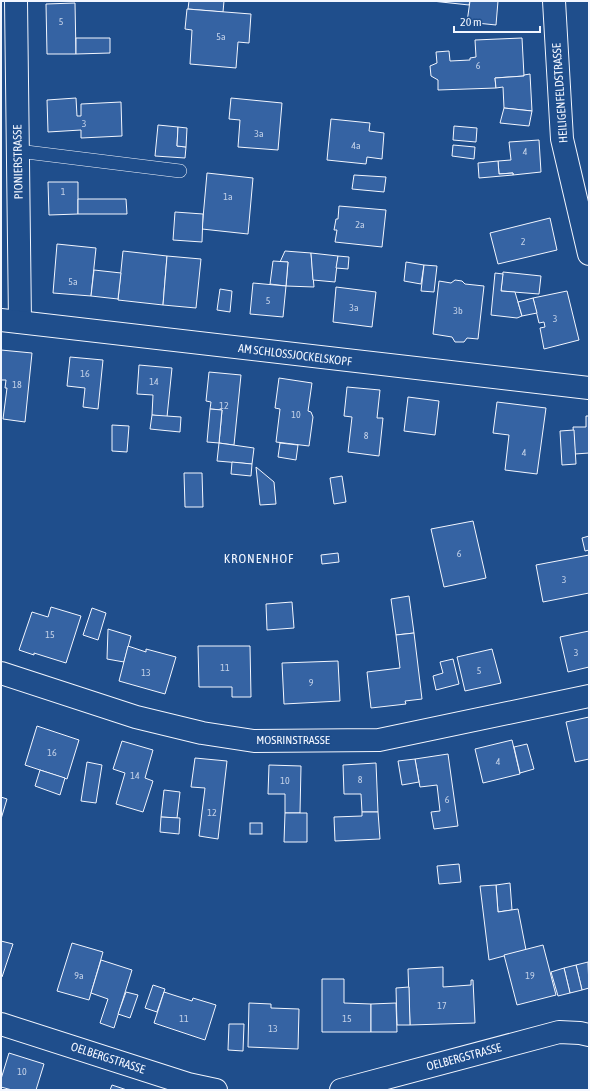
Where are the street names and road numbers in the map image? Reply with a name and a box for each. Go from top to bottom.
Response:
street label: HEILIGENFELDSTRASSE [550,43,570,143]
street label: PIONIERSTRASSE [10,125,26,199]
street label: AM SCHLOSSJOCKELSKOPF [237,341,353,369]
street label: MOSRINSTRASSE [256,733,330,747]
street label: OELBERGSTRASSE [69,1039,147,1077]
street label: OELBERGSTRASSE [425,1040,503,1074]

